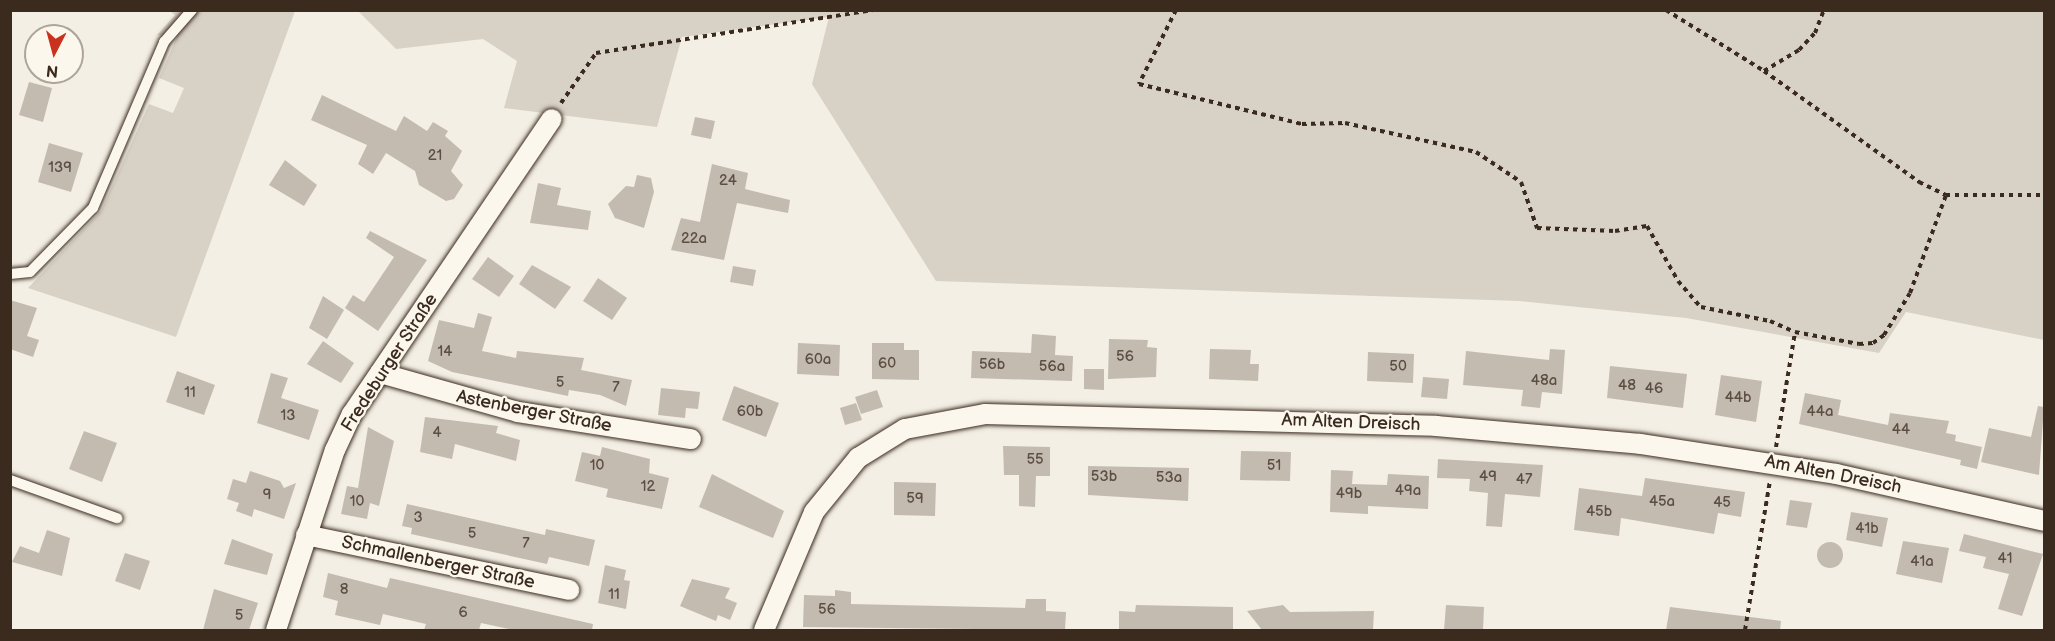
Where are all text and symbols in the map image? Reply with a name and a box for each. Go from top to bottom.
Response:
north arrow [24,24,84,84]
text: N [45,60,59,80]
house number: 21 [428,147,442,165]
house number: 139 [48,159,72,177]
house number: 24 [719,172,737,190]
house number: 22a [681,230,707,248]
street label: Fredeburger Straße [337,290,443,436]
house number: 14 [438,343,452,361]
house number: 56 [1116,348,1134,366]
house number: 60a [805,351,831,369]
house number: 60 [878,355,896,373]
house number: 56b [979,356,1005,374]
house number: 56a [1039,358,1065,376]
house number: 50 [1389,358,1407,376]
house number: 48a [1531,372,1557,390]
house number: 5 [556,374,564,392]
house number: 48 [1618,377,1636,395]
house number: 7 [612,379,620,397]
house number: 46 [1645,380,1663,398]
house number: 11 [184,384,196,402]
street label: Astenberger Straße [454,386,614,438]
house number: 44b [1725,389,1751,407]
house number: 60b [737,403,763,421]
house number: 44a [1807,403,1833,421]
house number: 13 [280,407,296,425]
street label: Am Alten Dreisch [1281,410,1421,436]
house number: 44 [1892,421,1910,439]
house number: 4 [432,424,442,442]
house number: 55 [1026,451,1044,469]
street label: Am Alten Dreisch [1763,451,1903,499]
house number: 10 [590,457,604,475]
house number: 51 [1267,457,1281,475]
house number: 53b [1091,468,1117,486]
house number: 49 [1479,468,1497,486]
house number: 53a [1156,469,1182,487]
house number: 47 [1516,471,1532,489]
house number: 12 [641,478,655,496]
house number: 49a [1395,482,1421,500]
house number: 49b [1336,485,1362,503]
house number: 9 [263,486,271,504]
house number: 59 [906,490,924,508]
house number: 10 [350,493,364,511]
house number: 45a [1649,493,1675,511]
house number: 45 [1713,494,1731,512]
house number: 45b [1586,503,1612,521]
house number: 3 [413,509,423,527]
house number: 41b [1855,520,1879,538]
house number: 5 [468,525,476,543]
street label: Schmallenberger Straße [339,532,537,594]
house number: 7 [522,535,530,553]
house number: 41 [1998,550,2012,568]
house number: 41a [1910,553,1934,571]
house number: 8 [340,581,348,599]
house number: 11 [608,586,620,604]
house number: 56 [818,601,836,619]
house number: 6 [458,604,468,622]
house number: 5 [235,607,243,625]

